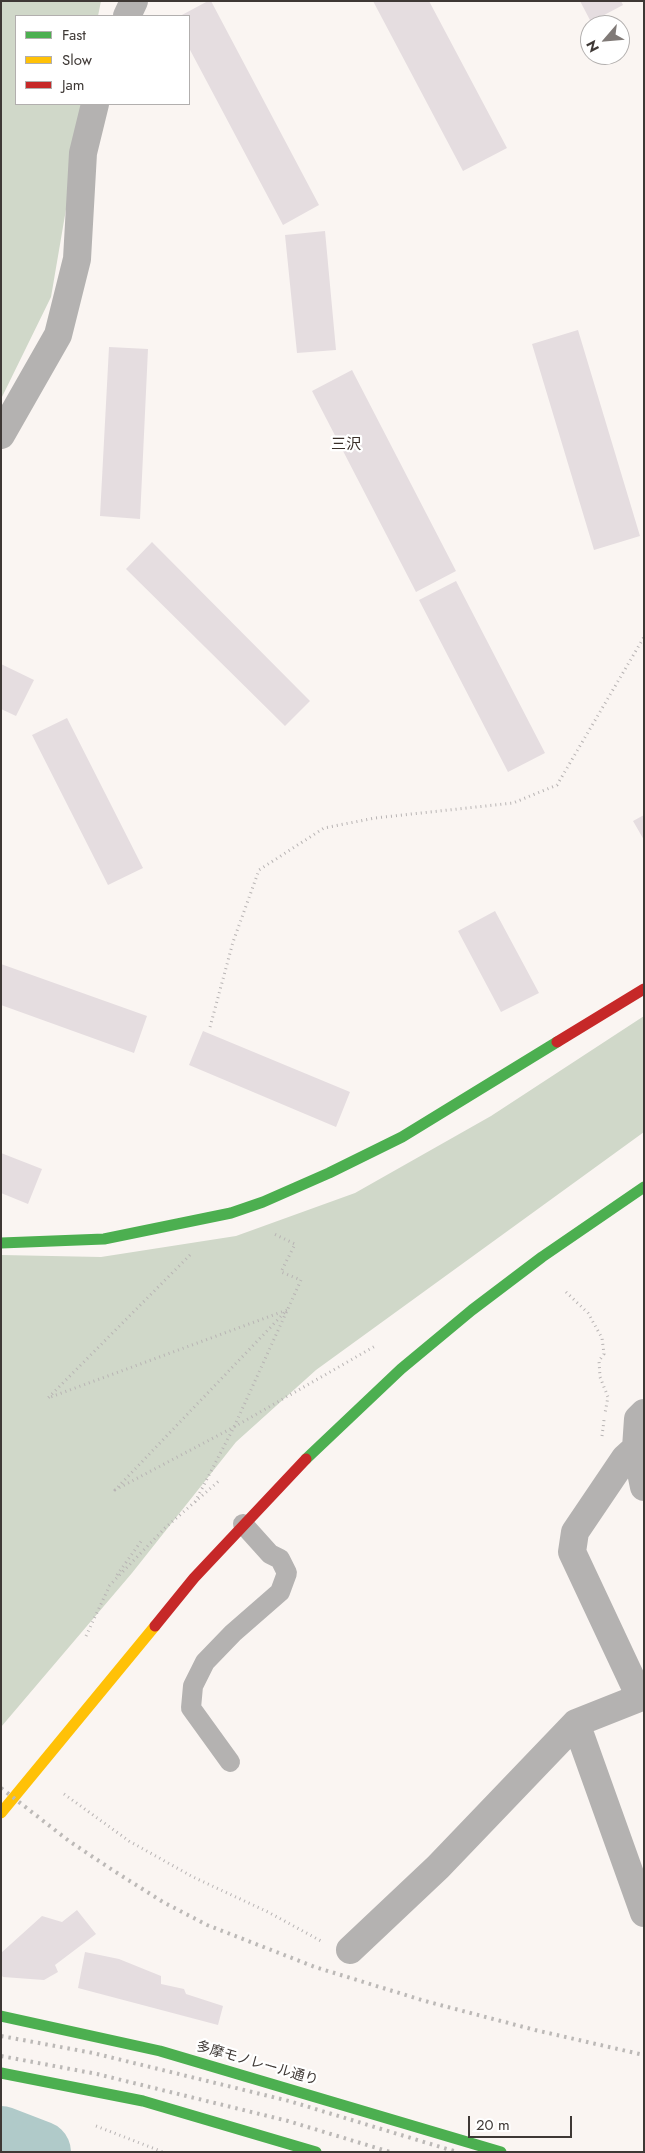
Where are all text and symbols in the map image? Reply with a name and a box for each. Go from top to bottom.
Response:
legend [15,15,190,105]
north arrow [580,15,630,65]
text: Fast [62,24,86,46]
text: N [581,37,604,56]
text: Slow [62,49,92,71]
text: Jam [62,74,85,96]
district label: 三沢 [331,436,361,454]
street label: 多摩モノレール通り [194,2039,320,2089]
scale bar [470,2106,574,2138]
text: 20 m [476,2114,510,2136]

